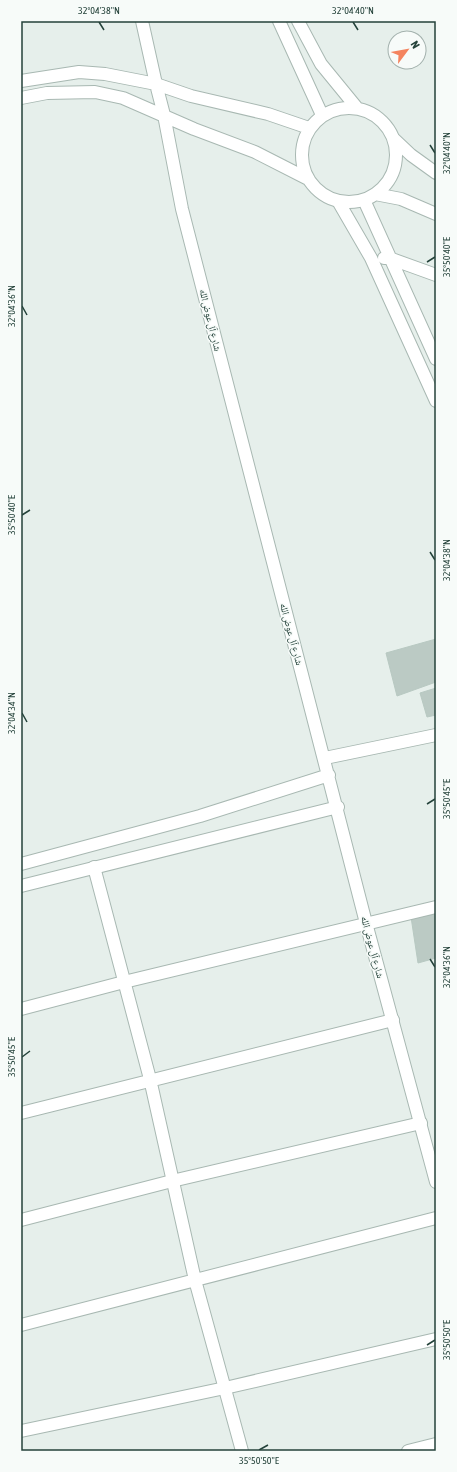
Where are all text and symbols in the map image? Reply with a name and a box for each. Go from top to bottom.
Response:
text: 32°04'38"N [78,5,120,16]
text: 32°04'40"N [332,5,374,16]
north arrow [387,30,427,70]
text: N [409,39,422,51]
text: 32°04'40"N [441,132,452,174]
text: 35°50'40"E [441,236,452,277]
text: 32°04'36"N [6,285,17,327]
street label: شارع آل عوض الله [197,288,224,353]
text: 35°50'40"E [6,494,17,535]
text: 32°04'38"N [441,539,452,581]
street label: شارع آل عوض الله [277,602,305,667]
text: 32°04'34"N [6,692,17,734]
text: 35°50'45"E [441,778,452,819]
street label: شارع آل عوض الله [358,915,386,980]
text: 32°04'36"N [441,946,452,988]
text: 35°50'45"E [6,1036,17,1077]
text: 35°50'50"E [441,1319,452,1360]
text: 35°50'50"E [239,1455,280,1466]

